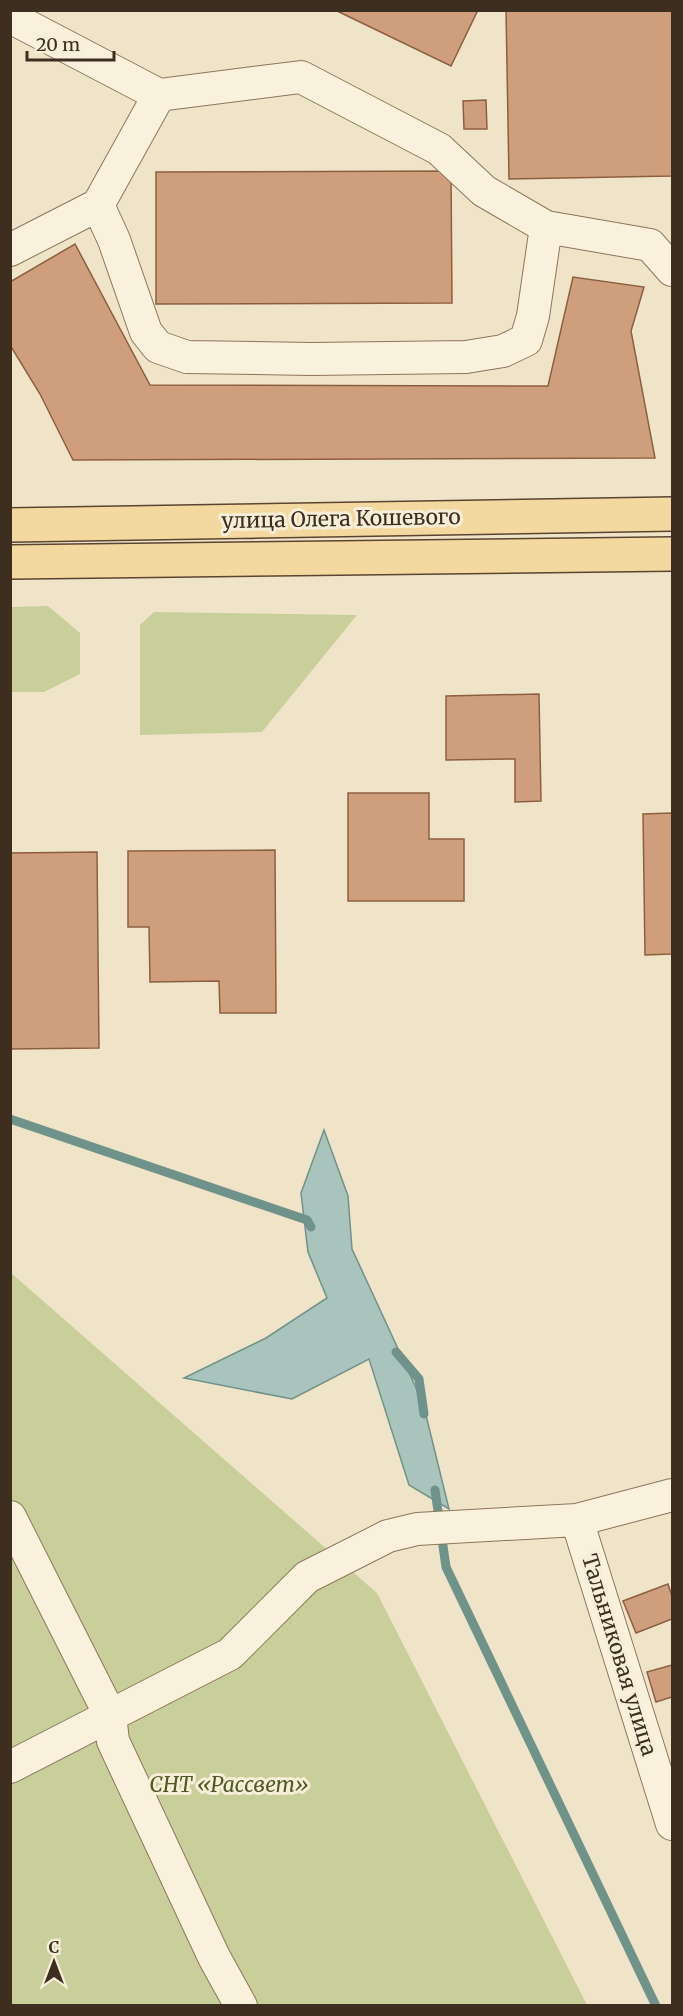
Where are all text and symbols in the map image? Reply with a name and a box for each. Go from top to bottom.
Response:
scale bar [27,24,114,62]
text: 20 m [36,33,80,56]
street label: улица Олега Кошевого [221,503,461,534]
street label: Тальниковая улица [576,1551,663,1759]
park label: СНТ «Рассвет» [149,1771,309,1798]
north arrow [24,1932,84,1992]
text: С [49,1937,59,1957]

